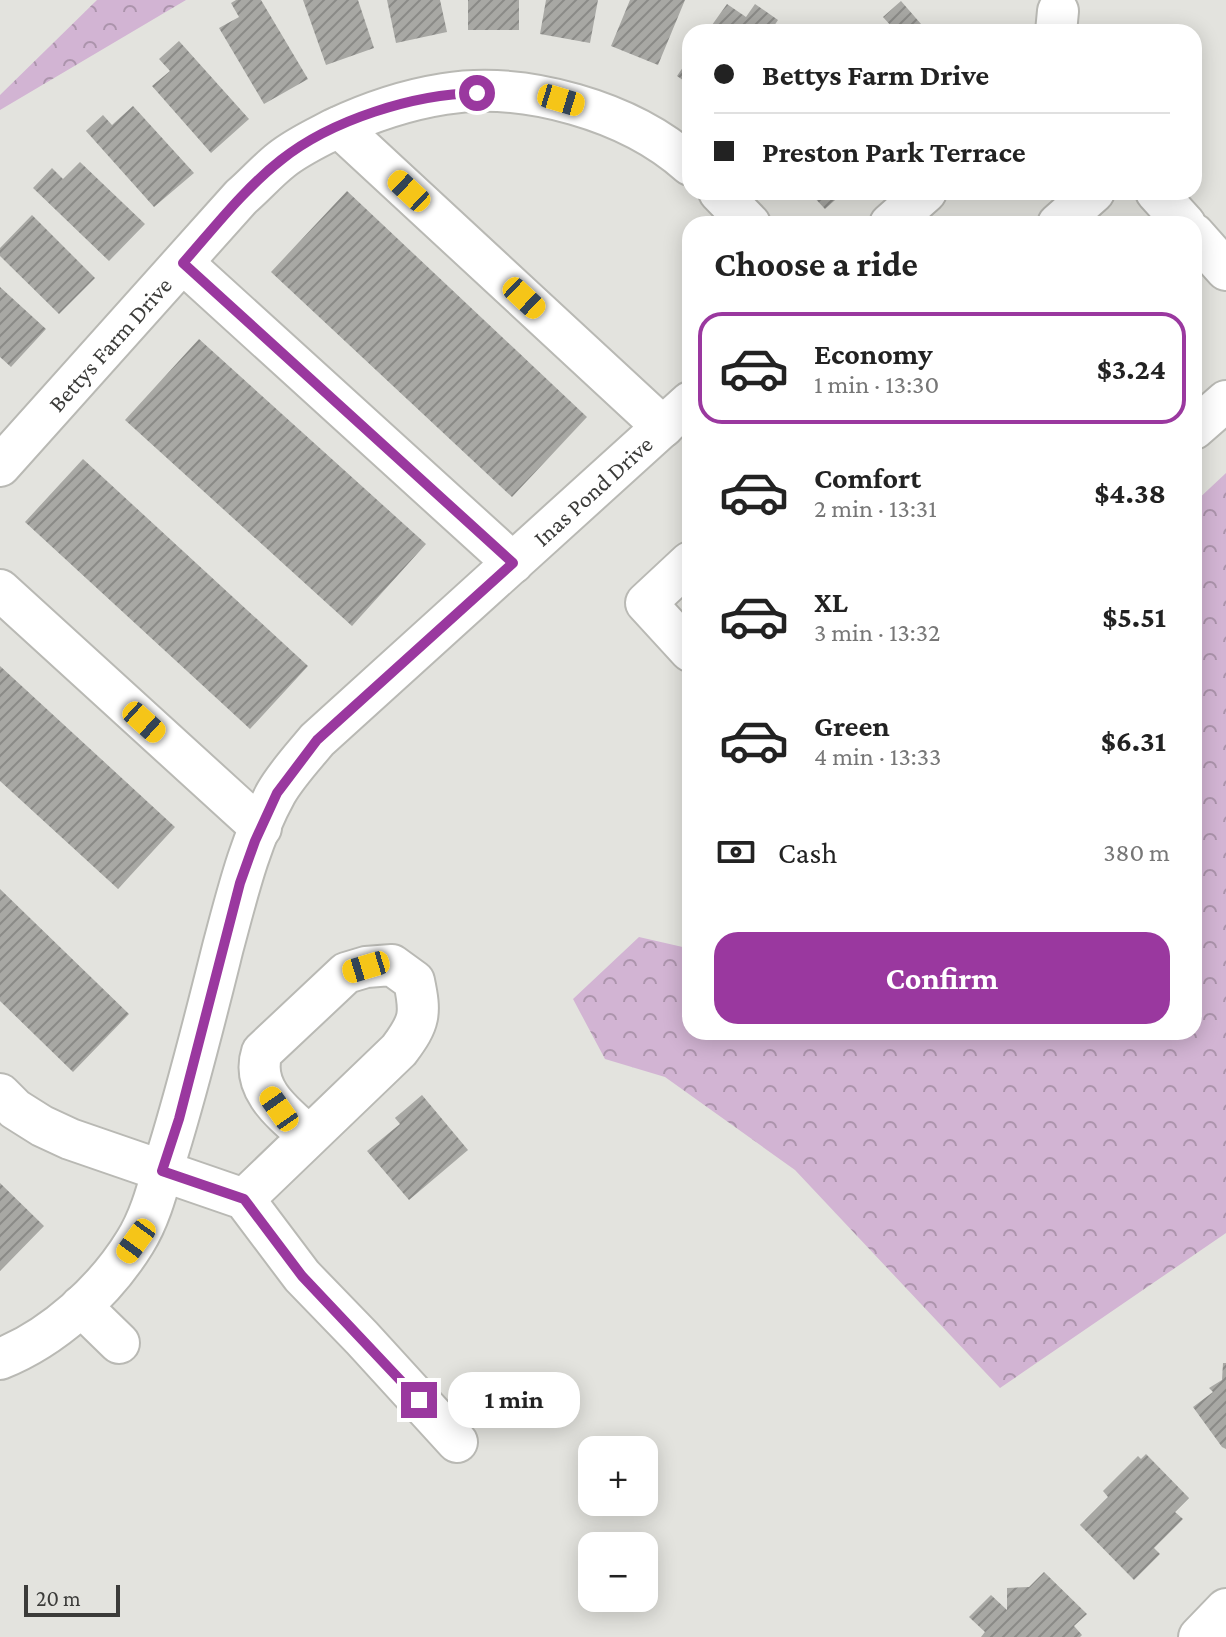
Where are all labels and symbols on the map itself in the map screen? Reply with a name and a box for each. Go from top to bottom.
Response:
route start [459,75,495,111]
car [535,82,587,118]
car [383,166,435,216]
street label: Bettys Farm Drive [42,271,177,417]
car [498,273,550,323]
street label: Inas Pond Drive [527,430,657,551]
car [118,697,170,747]
car [340,949,392,985]
car [255,1082,303,1136]
car [112,1215,160,1267]
callout: 1 min [447,1372,579,1428]
route end [401,1382,437,1418]
scale bar [24,1581,120,1617]

